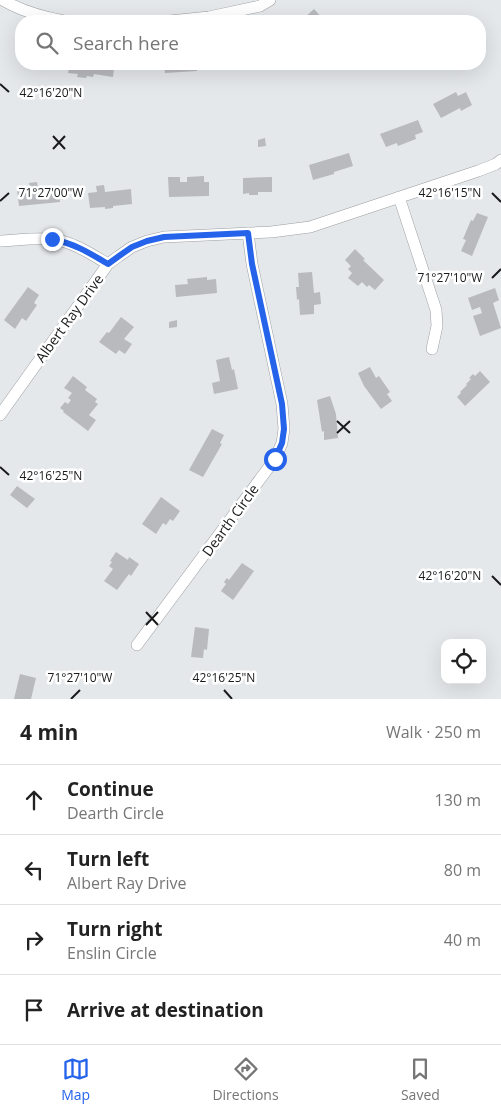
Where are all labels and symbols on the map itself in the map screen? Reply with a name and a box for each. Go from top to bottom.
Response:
text: 42°16'20"N [20,84,82,101]
text: 71°27'00"W [19,184,83,201]
text: 42°16'15"N [419,184,481,201]
route end [41,228,64,251]
text: 71°27'10"W [418,269,482,286]
street label: Albert Ray Drive [31,270,107,366]
route start [264,448,287,471]
text: 42°16'25"N [20,467,82,484]
street label: Dearth Circle [197,480,263,560]
text: 42°16'20"N [419,567,481,584]
text: 71°27'10"W [48,669,112,686]
text: 42°16'25"N [193,669,255,686]

